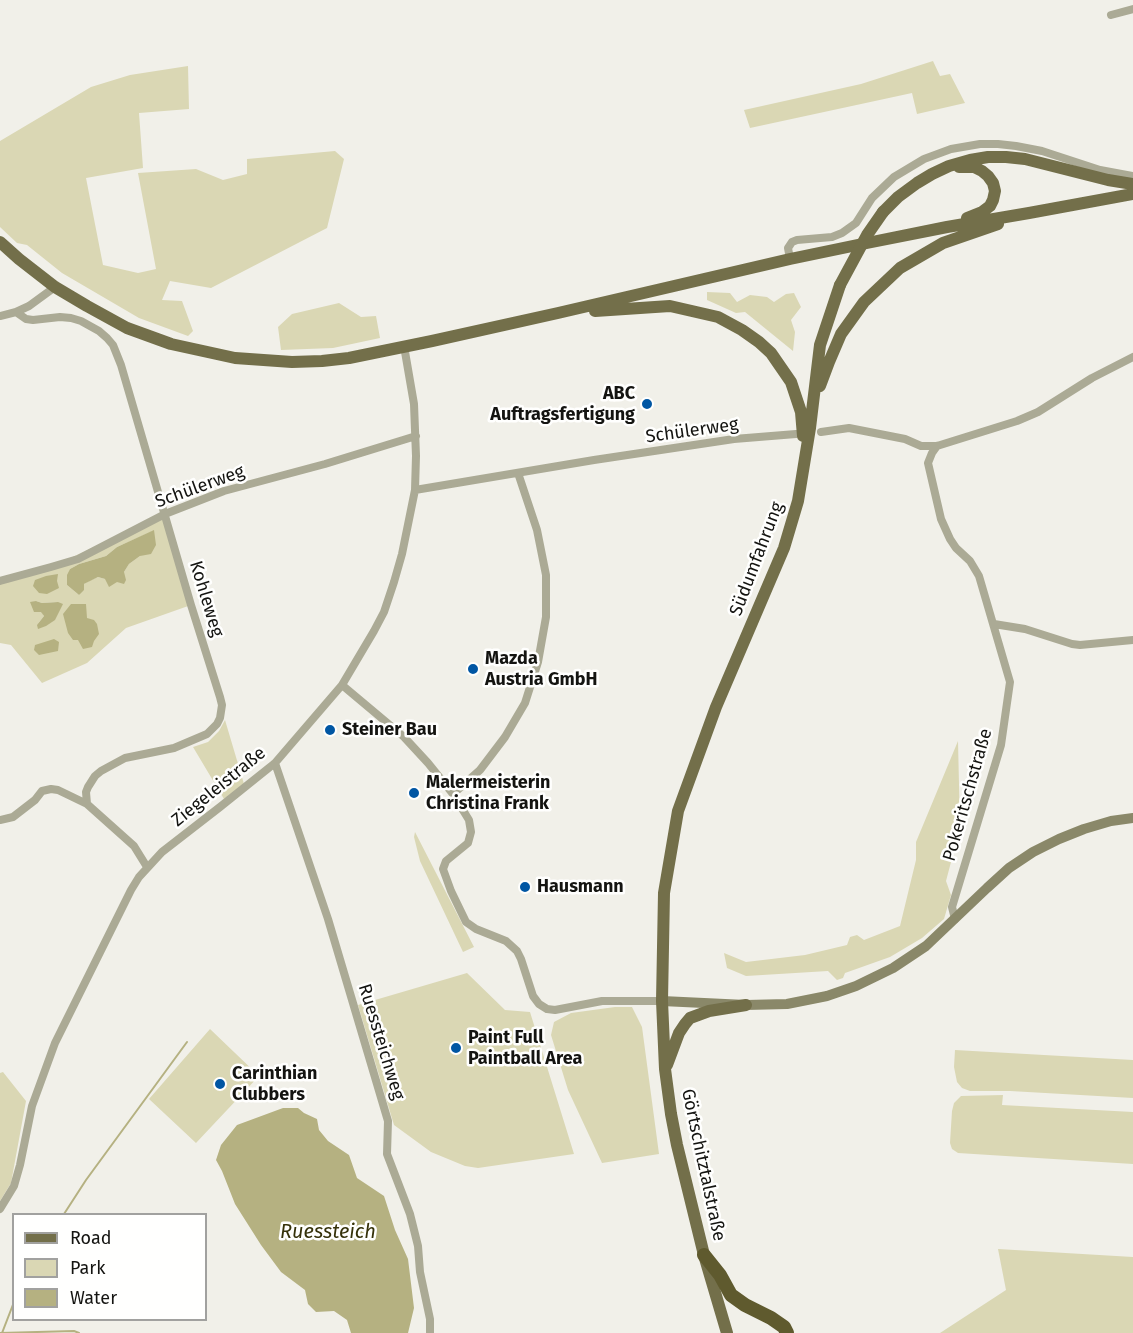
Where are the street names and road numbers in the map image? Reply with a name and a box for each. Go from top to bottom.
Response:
street label: Schülerweg [644,414,740,448]
street label: Schülerweg [152,461,248,513]
street label: Südumfahrung [725,499,789,619]
street label: Kohleweg [184,558,228,640]
street label: Pokeritschstraße [939,726,997,864]
street label: Ziegeleistraße [168,743,270,831]
street label: Ruessteichweg [353,981,409,1103]
street label: Görtschitztalstraße [676,1087,730,1243]

